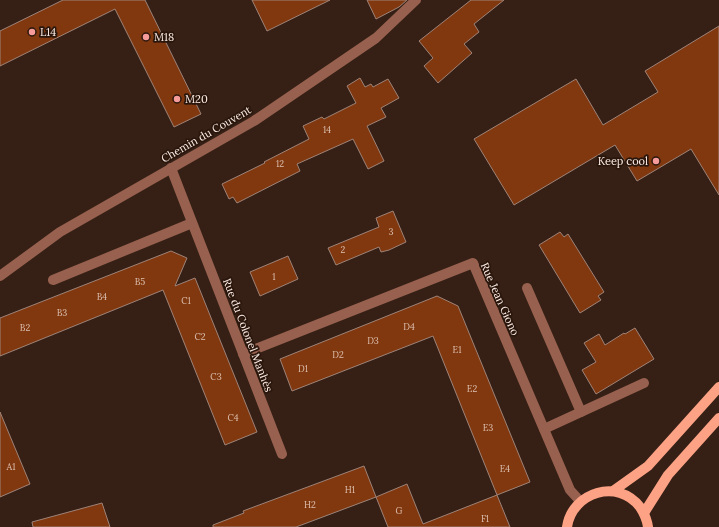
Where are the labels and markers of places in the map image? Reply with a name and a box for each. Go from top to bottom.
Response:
place label: L14 [40,25,56,39]
marker: L14 [27,27,37,37]
place label: M18 [154,30,174,44]
marker: M18 [141,32,151,42]
place label: M20 [185,92,208,106]
marker: M20 [172,94,182,104]
place label: Keep cool [598,154,648,168]
marker: Keep cool [651,156,661,166]

